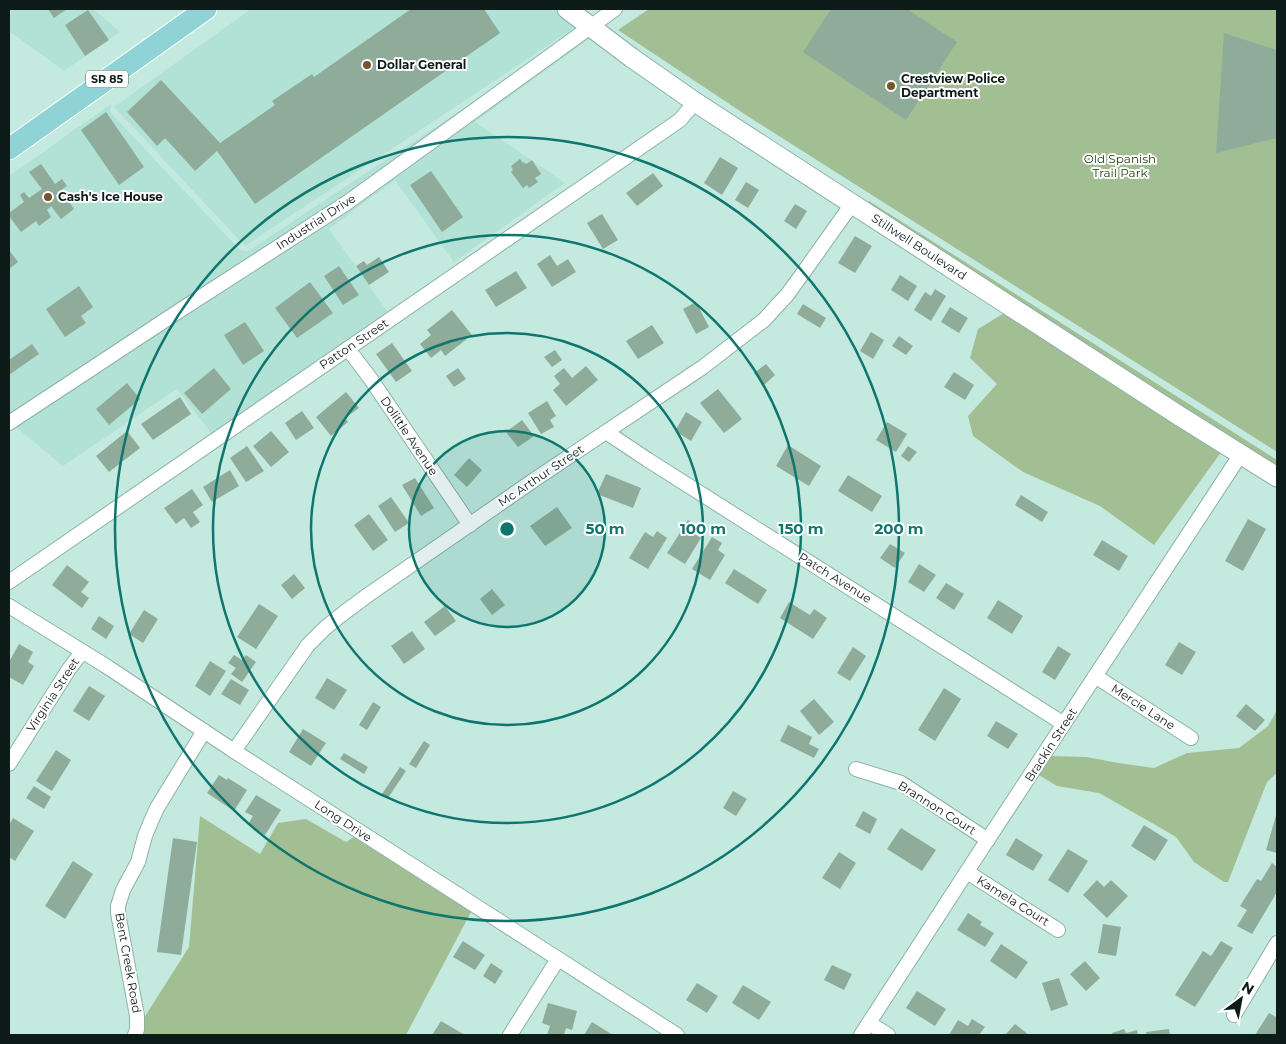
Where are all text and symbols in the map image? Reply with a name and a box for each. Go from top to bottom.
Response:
place label: Dollar General [377,57,466,72]
marker: Dollar General [361,59,373,71]
road number: SR 85 [86,70,128,88]
place label: Crestview Police Department [901,71,1005,100]
marker: Crestview Police Department [885,80,897,92]
park label: Old Spanish Trail Park [1084,151,1156,180]
place label: Cash's Ice House [58,189,163,204]
street label: Industrial Drive [273,190,358,253]
marker: Cash's Ice House [42,191,54,203]
street label: Stillwell Boulevard [869,210,970,283]
street label: Patton Street [316,315,391,372]
street label: Dolittle Avenue [377,393,441,478]
street label: Mc Arthur Street [495,441,587,510]
text: 50 m [585,519,625,538]
text: 100 m [680,519,726,538]
text: 150 m [779,519,823,538]
text: 200 m [874,519,924,538]
centre of rings [498,520,516,538]
street label: Patch Avenue [796,549,875,606]
street label: Virginia Street [23,655,82,735]
street label: Mercie Lane [1109,680,1178,733]
street label: Brackin Street [1021,705,1080,784]
street label: Brannon Court [895,778,979,838]
street label: Long Drive [312,796,375,845]
street label: Kamela Court [974,872,1052,929]
street label: Bent Creek Road [112,911,145,1014]
north arrow [1216,974,1266,1024]
text: N [1238,977,1257,999]

